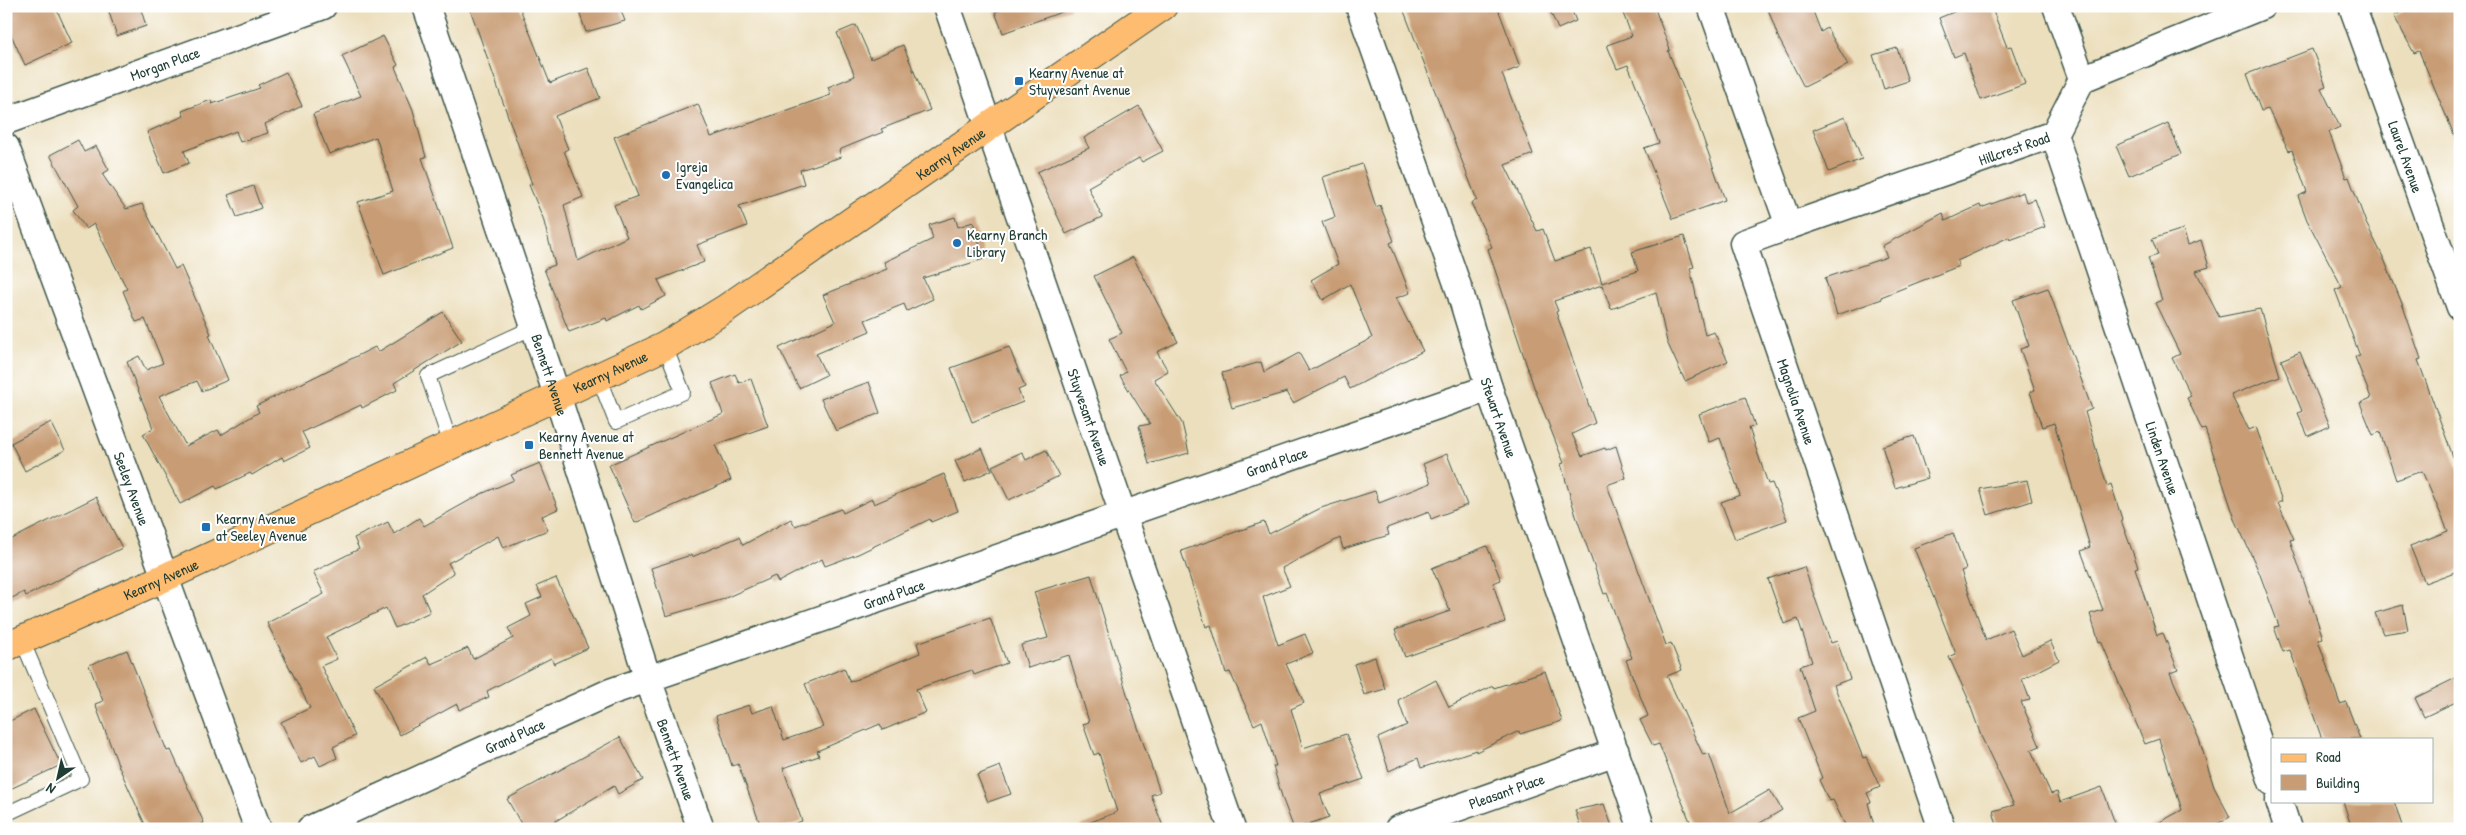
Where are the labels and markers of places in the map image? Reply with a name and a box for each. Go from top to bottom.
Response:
place label: Kearny Avenue at Stuyvesant Avenue [1029,62,1130,100]
marker: Kearny Avenue at Stuyvesant Avenue [1013,75,1025,87]
place label: Igreja Evangelica [676,156,733,194]
marker: Igreja Evangelica [660,169,672,181]
place label: Kearny Branch Library [967,224,1047,262]
marker: Kearny Branch Library [951,237,963,249]
place label: Kearny Avenue at Bennett Avenue [539,426,634,464]
marker: Kearny Avenue at Bennett Avenue [523,439,535,451]
place label: Kearny Avenue at Seeley Avenue [216,508,307,546]
marker: Kearny Avenue at Seeley Avenue [200,521,212,533]

